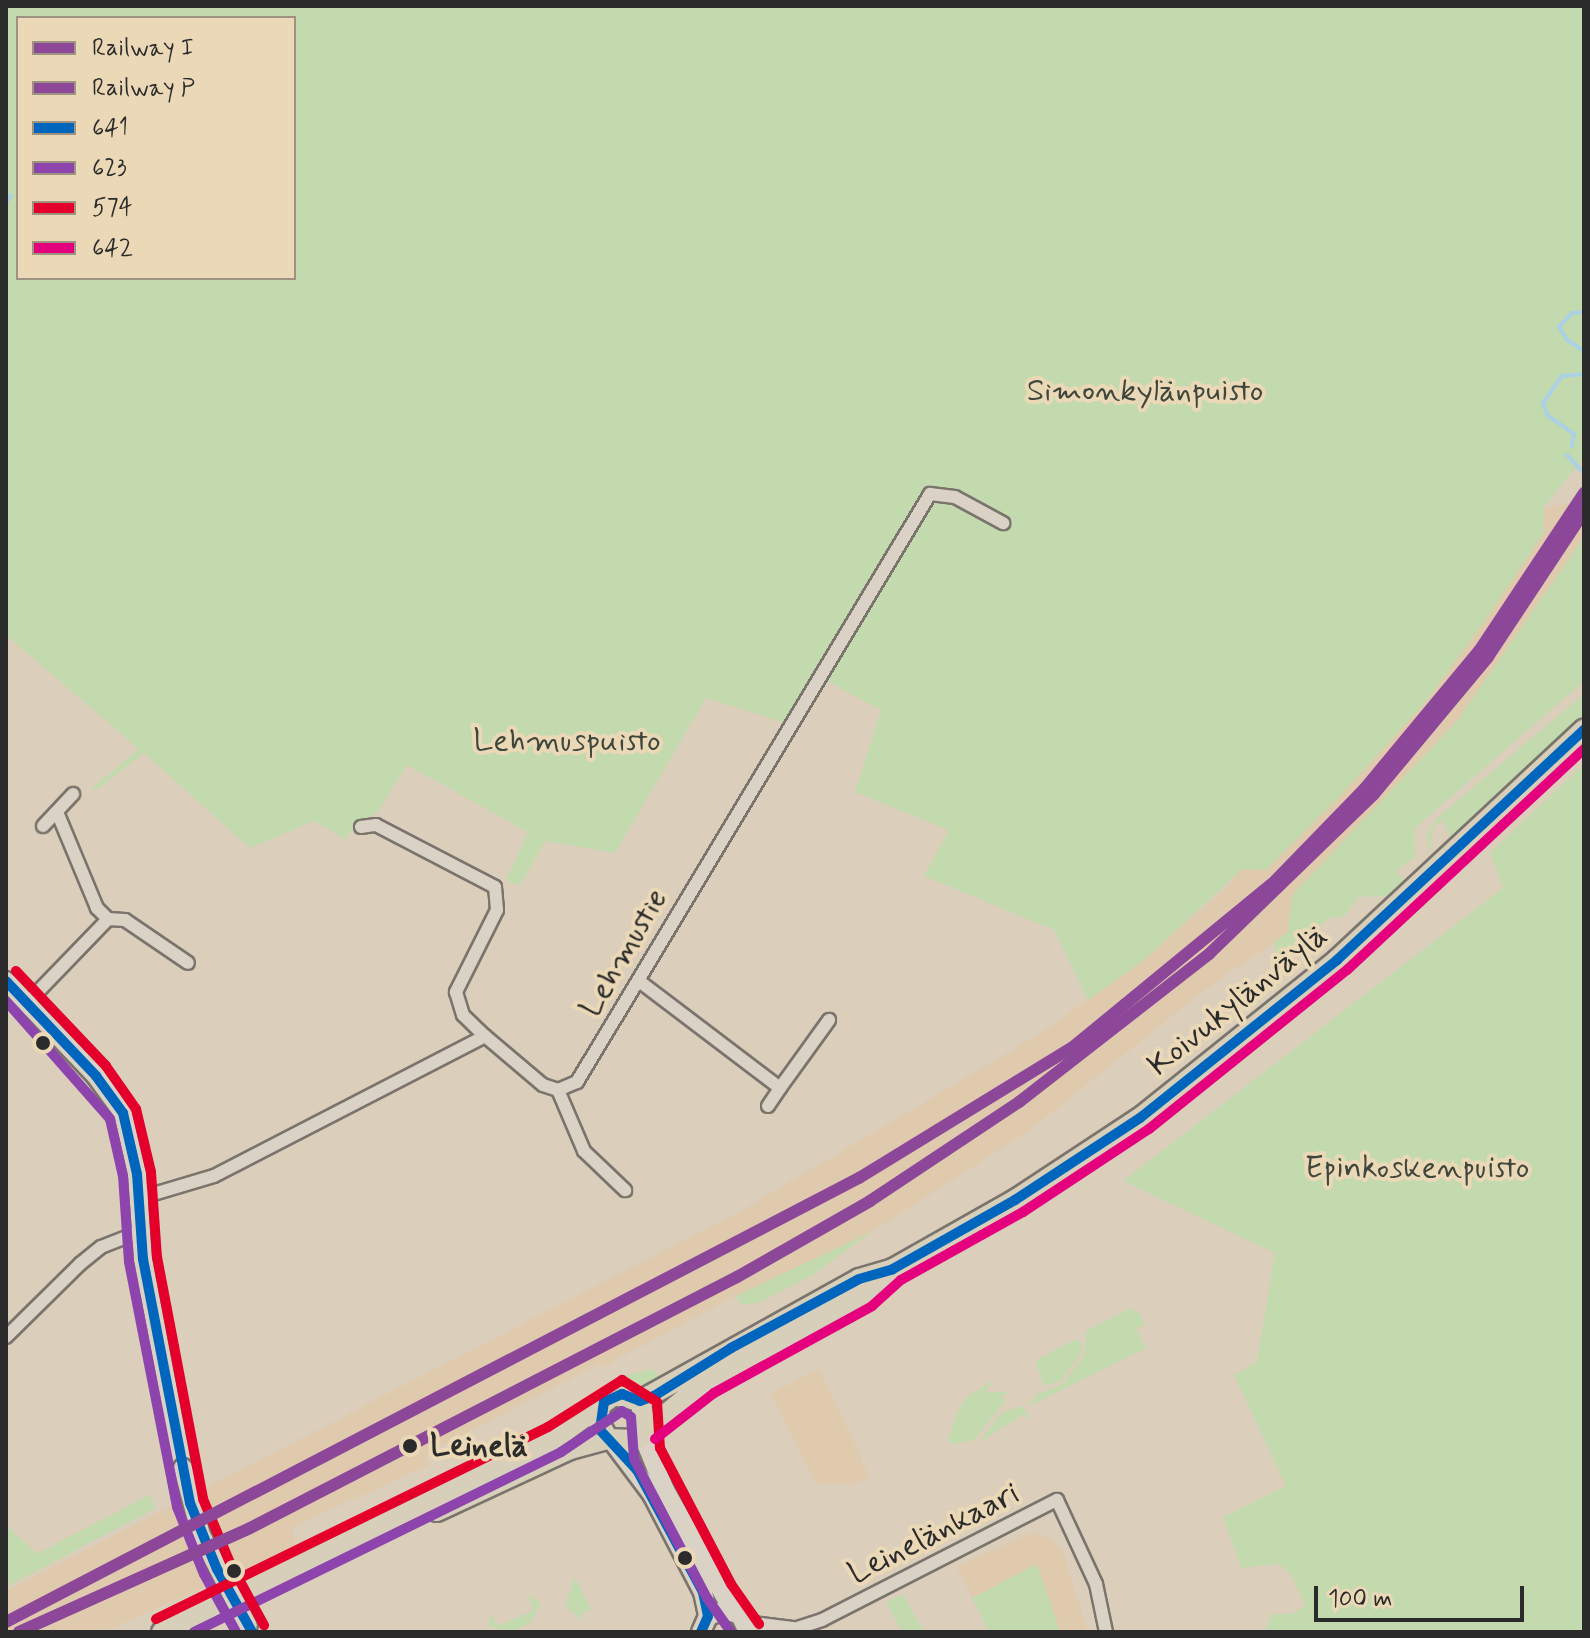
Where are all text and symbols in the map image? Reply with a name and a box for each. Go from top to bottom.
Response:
legend [16,16,296,280]
text: Railway I [92,33,194,64]
text: Railway P [92,73,195,104]
text: 641 [92,113,128,144]
text: 623 [92,153,127,184]
text: 574 [92,193,133,224]
text: 642 [92,233,133,264]
park label: Simonkylänpuisto [1027,372,1263,410]
park label: Lehmuspuisto [473,722,661,760]
street label: Lehmustie [572,882,676,1024]
street label: Koivukylänväylä [1141,917,1335,1085]
unlabelled marker [35,1035,51,1051]
park label: Epinkoskenpuisto [1305,1149,1529,1187]
place label: Leinelä [430,1427,528,1465]
marker: Leinelä [397,1433,423,1459]
street label: Leinelänkaari [842,1475,1026,1593]
unlabelled marker [677,1550,693,1566]
unlabelled marker [226,1563,242,1579]
scale bar [1318,1570,1528,1620]
text: 100 m [1328,1584,1392,1615]

